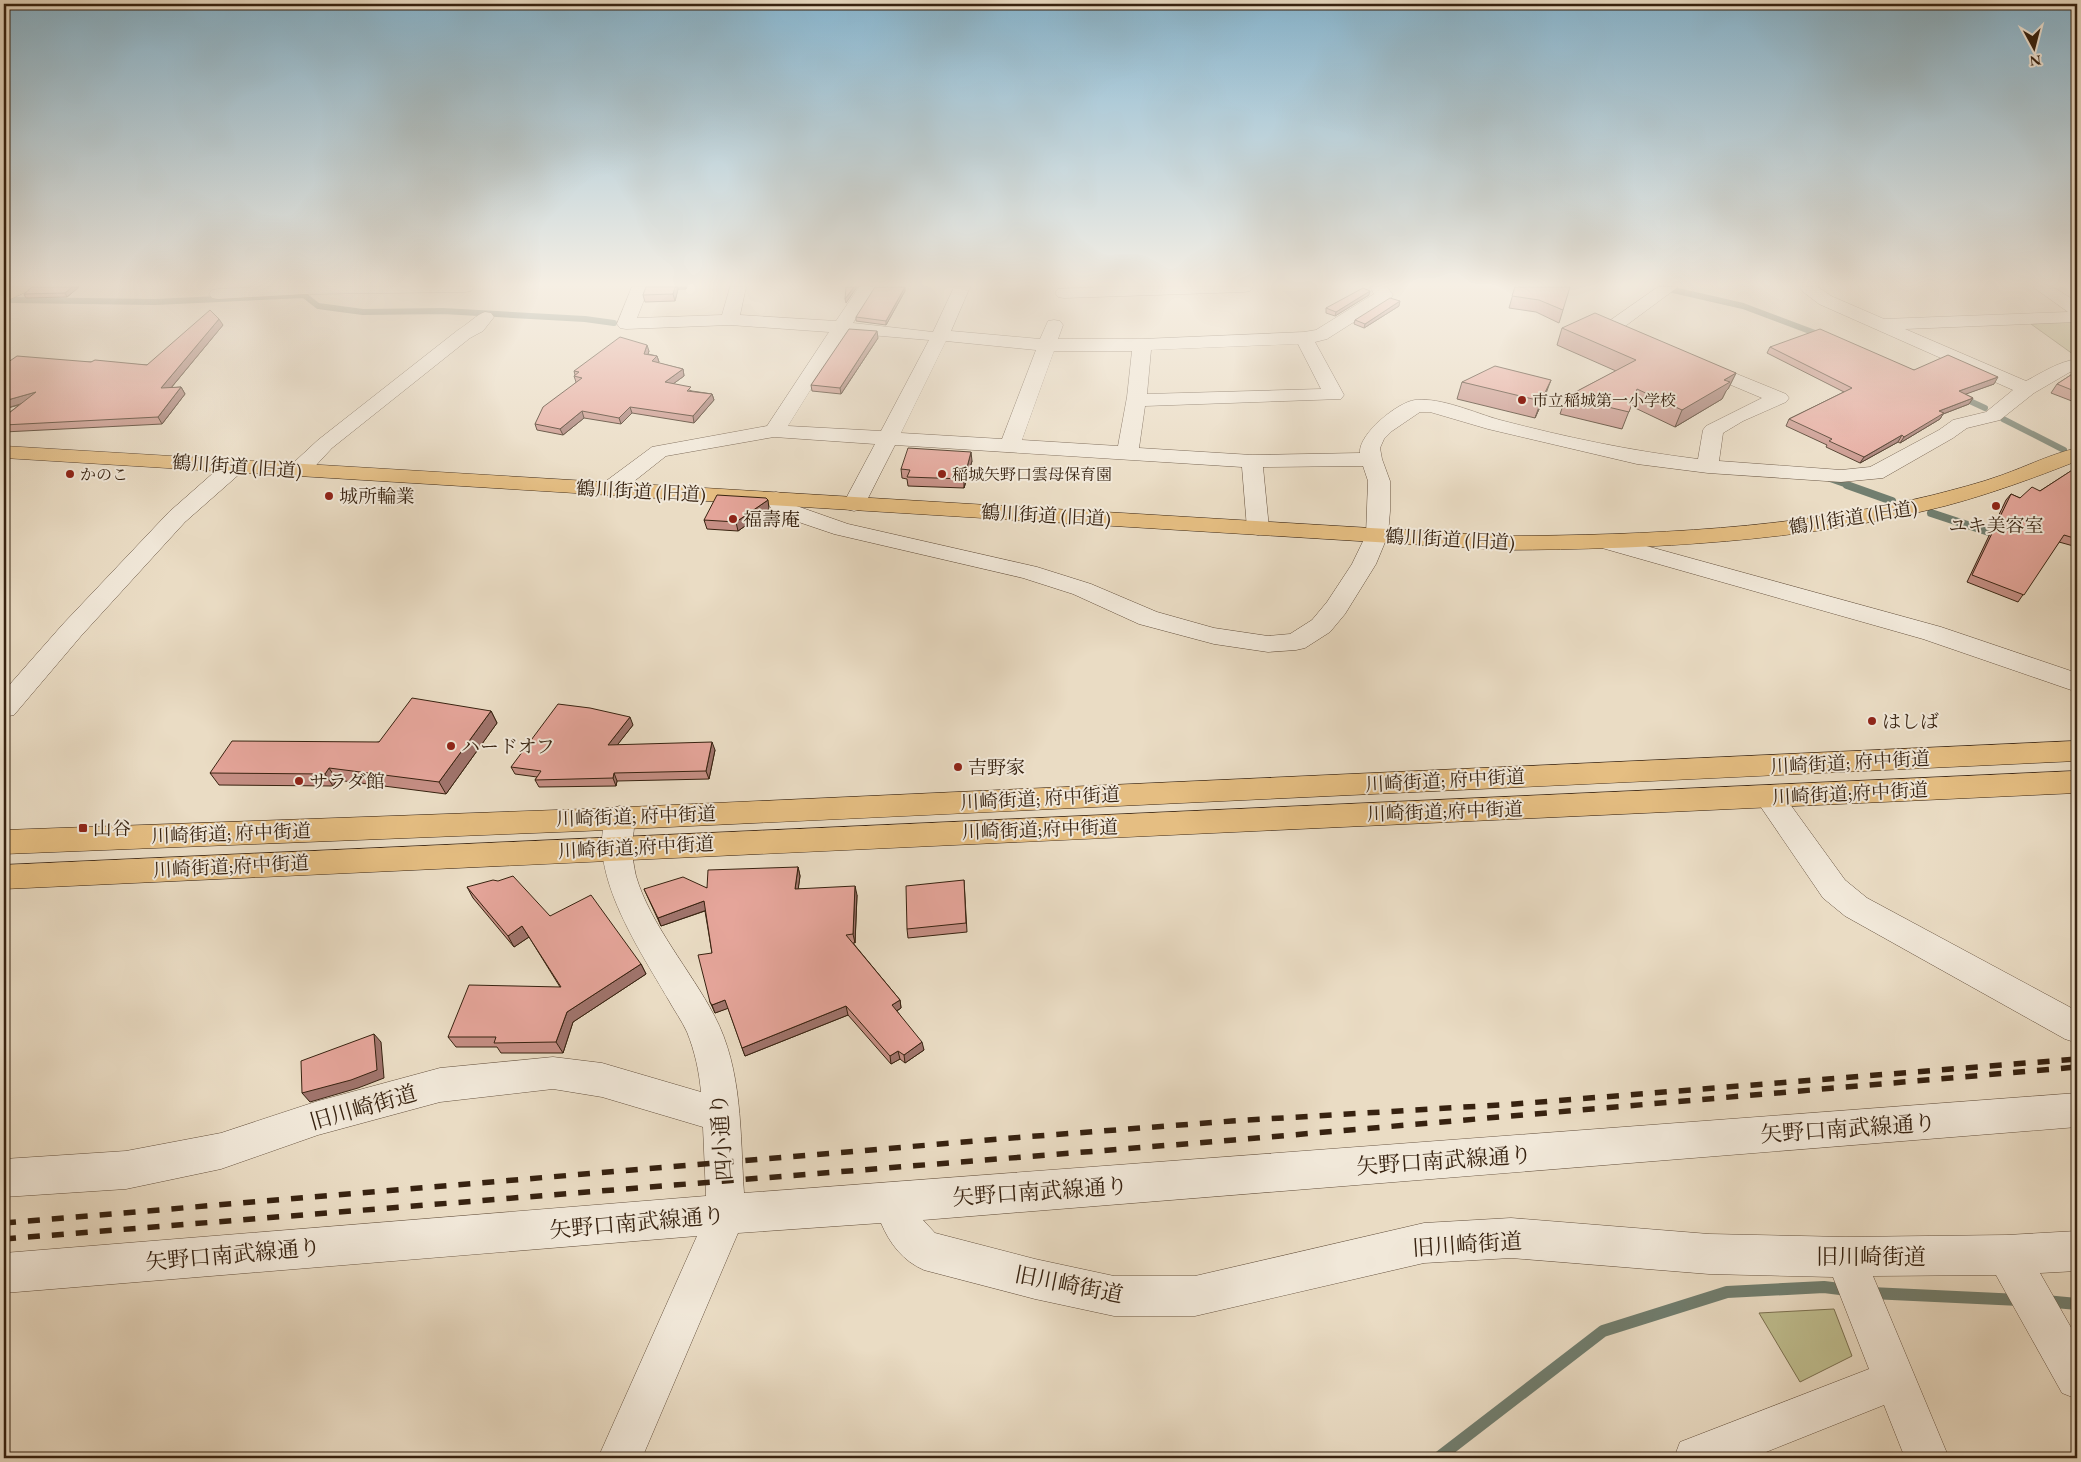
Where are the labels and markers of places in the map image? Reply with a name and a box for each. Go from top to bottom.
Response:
place label: 市立稲城第一小学校 [1532,390,1676,411]
marker: 市立稲城第一小学校 [1516,394,1528,406]
place label: かのこ [80,464,128,485]
place label: 稲城矢野口雲母保育園 [952,464,1112,485]
marker: かのこ [64,468,76,480]
marker: 稲城矢野口雲母保育園 [936,468,948,480]
place label: 城所輪業 [339,484,415,509]
marker: 城所輪業 [323,490,335,502]
marker: ユキ美容室 [1990,500,2002,512]
place label: 福壽庵 [743,507,800,532]
marker: 福壽庵 [727,513,739,525]
place label: ユキ美容室 [1948,513,2044,538]
place label: はしば [1882,709,1939,734]
marker: はしば [1866,715,1878,727]
place label: ハードオフ [461,734,555,759]
marker: ハードオフ [445,740,457,752]
place label: 吉野家 [968,755,1025,780]
marker: 吉野家 [952,761,964,773]
place label: サラダ館 [309,769,385,794]
marker: サラダ館 [293,775,305,787]
place label: 山谷 [93,816,131,841]
marker: 山谷 [77,822,89,834]

